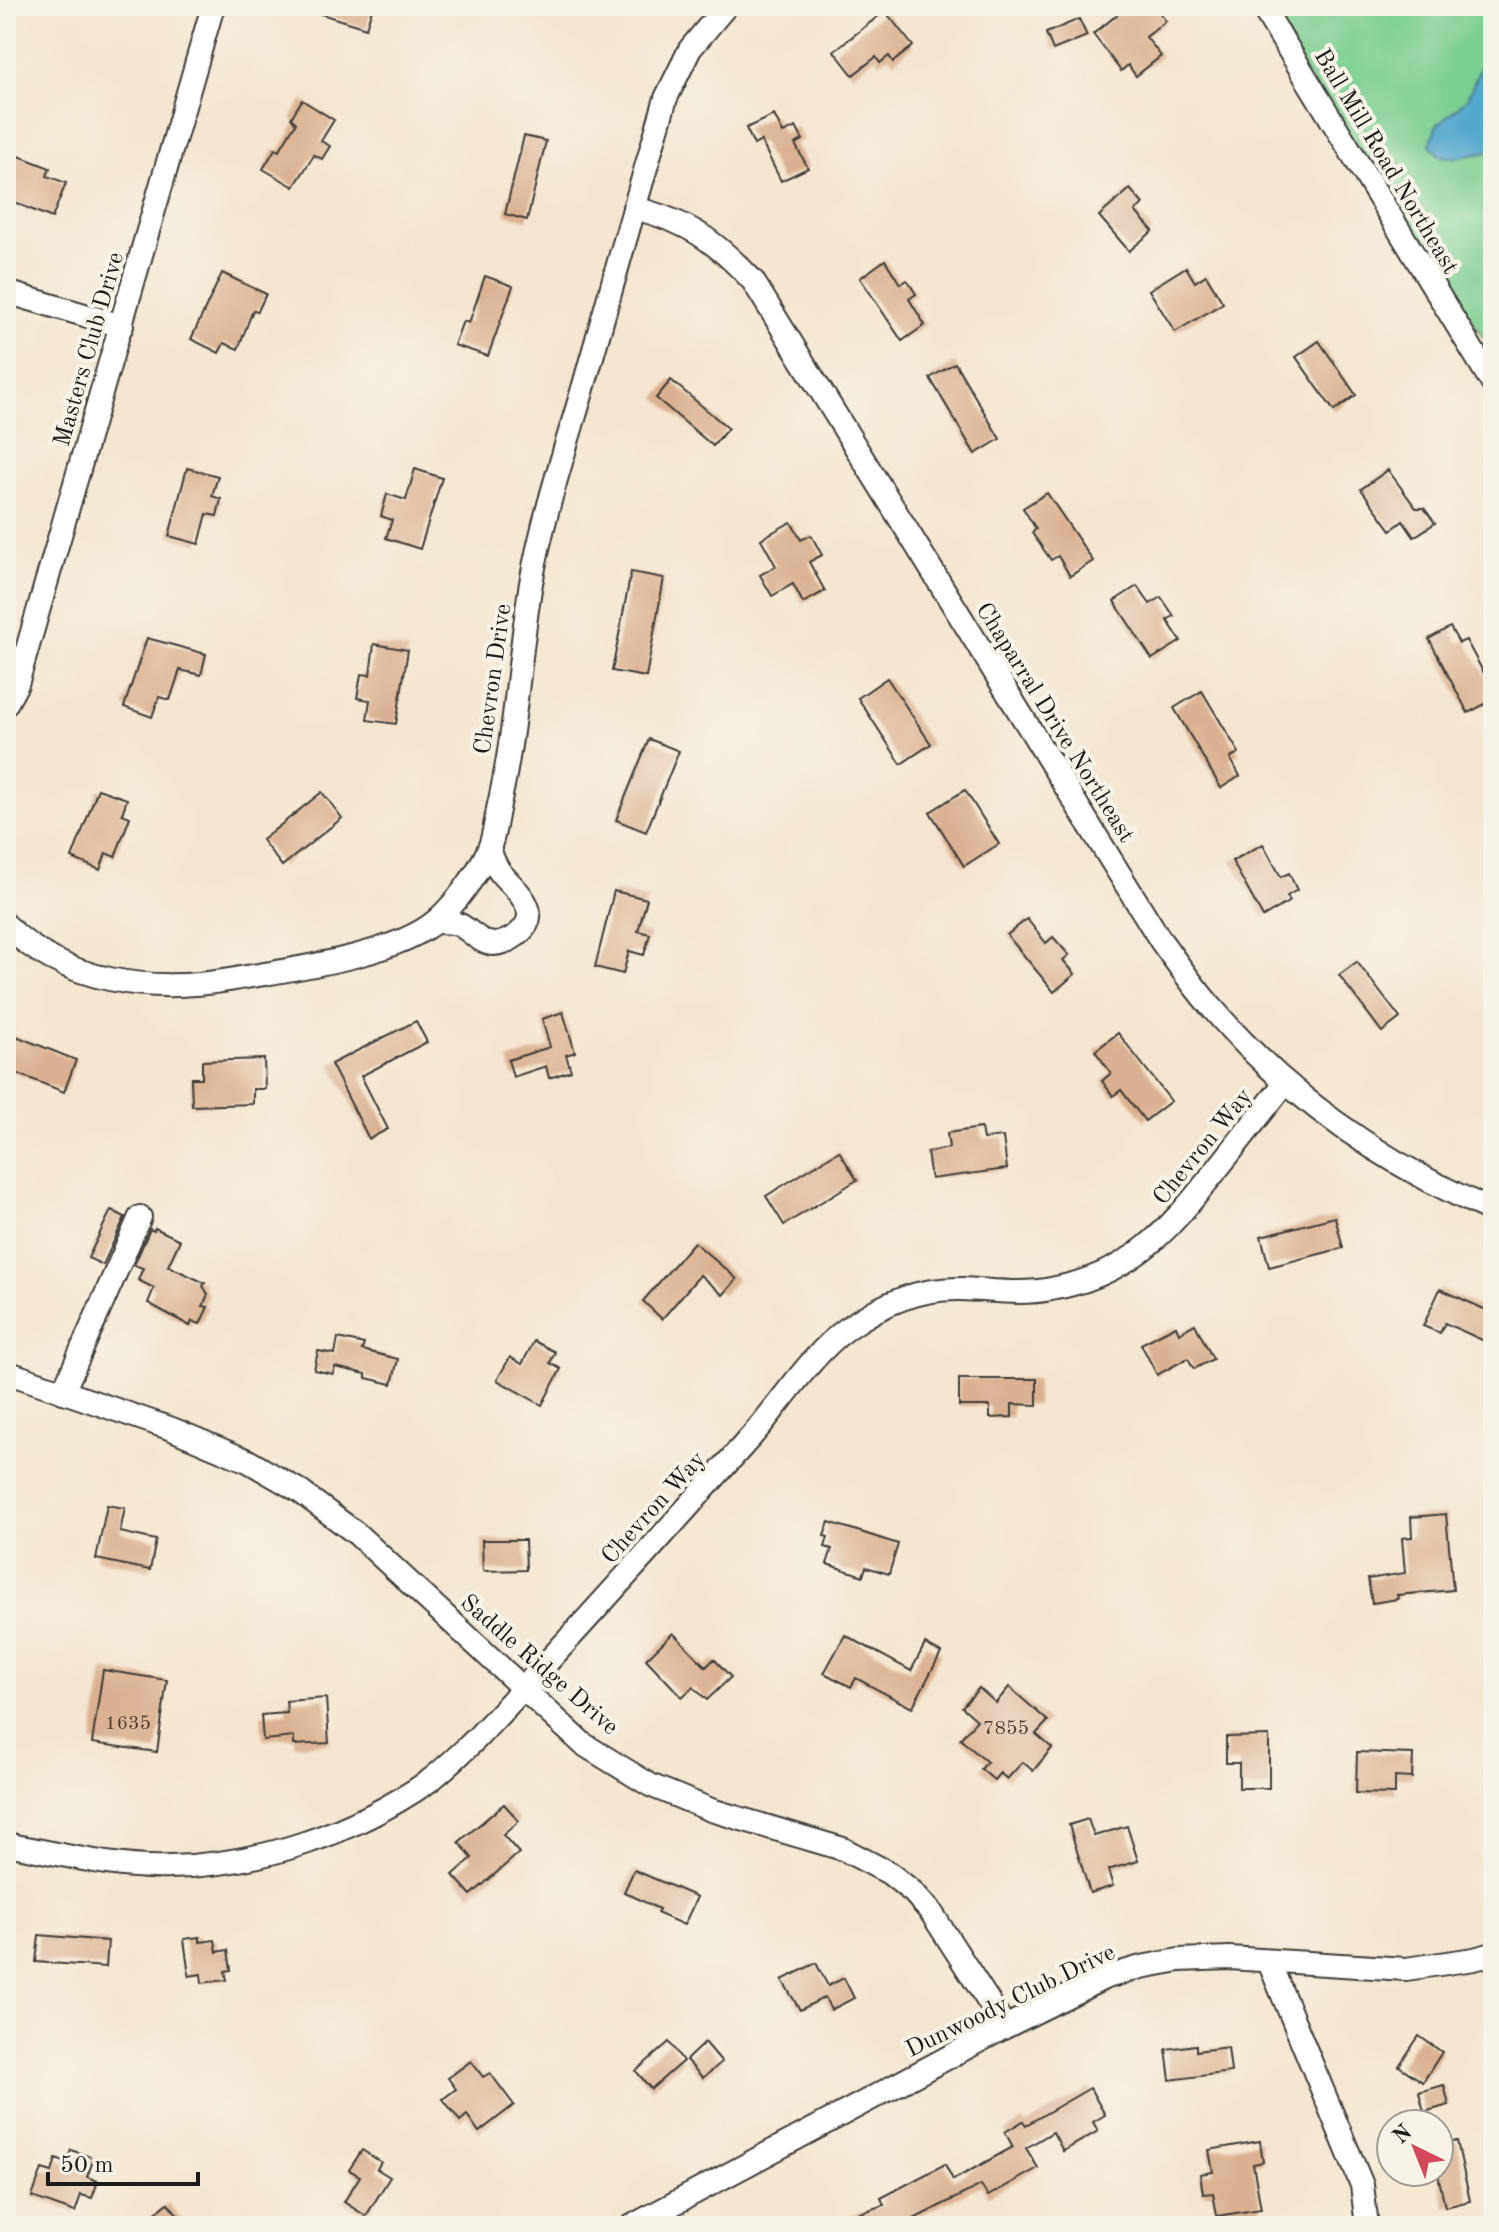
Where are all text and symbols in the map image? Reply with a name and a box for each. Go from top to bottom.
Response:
street label: Ball Mill Road Northeast [1309,45,1462,279]
street label: Masters Club Drive [51,250,129,449]
street label: Chaparral Drive Northeast [971,599,1138,847]
street label: Chevron Drive [472,602,516,756]
street label: Chevron Way [1149,1084,1258,1210]
street label: Chevron Way [598,1447,711,1569]
street label: Saddle Ridge Drive [455,1591,622,1740]
house number: 1635 [105,1714,151,1734]
house number: 7855 [983,1719,1029,1739]
street label: Dunwoody Club Drive [902,1941,1119,2063]
north arrow [1375,2108,1455,2188]
text: N [1389,2121,1417,2149]
scale bar [48,2136,198,2186]
text: 50 m [60,2154,114,2178]

